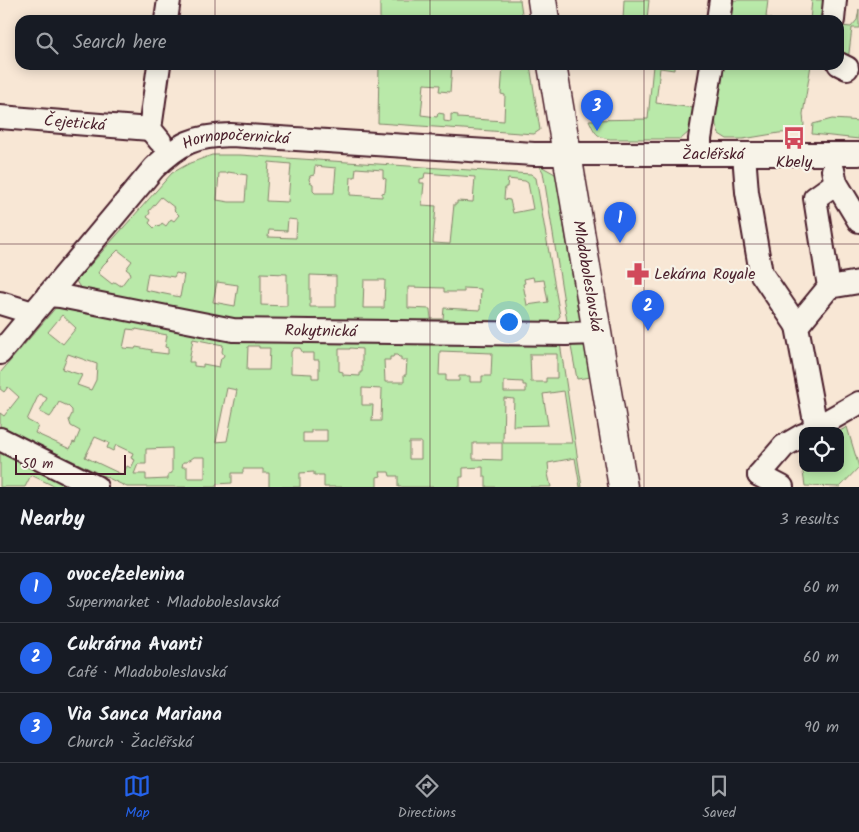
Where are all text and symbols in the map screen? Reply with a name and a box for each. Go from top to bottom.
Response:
search box [15,15,844,70]
text: Search here [73,28,167,58]
icon: search [33,29,61,57]
pin: 3 [581,90,613,131]
street label: Čejetická [43,108,108,138]
street label: Hornopočernická [178,122,292,156]
bus stop icon: Kbely [781,125,807,151]
street label: Žacléřská [682,142,746,167]
place label: Kbely [776,150,813,175]
pin: 1 [604,202,636,243]
street label: Mladoboleslavská [566,218,609,335]
pharmacy icon: Lekárna Royale [625,261,651,287]
place label: Lekárna Royale [654,262,755,287]
pin: 2 [632,290,664,331]
your location [496,309,522,335]
street label: Rokytnická [284,318,358,344]
map controls [799,427,844,472]
button: locate [799,427,844,472]
scale bar [15,452,126,475]
text: 50 m [22,453,53,475]
text: Nearby [20,503,85,536]
text: 3 results [780,507,839,532]
text: ovoce/zelenina [67,560,185,590]
text: 1 [34,575,38,600]
text: 60 m [803,575,839,600]
text: Supermarket · Mladoboleslavská [67,590,279,615]
text: Cukrárna Avanti [67,630,202,660]
text: 2 [31,645,41,670]
text: 60 m [803,645,839,670]
text: Café · Mladoboleslavská [67,660,227,685]
text: Via Sanca Mariana [67,700,222,730]
text: 3 [32,715,40,740]
text: 90 m [804,715,839,740]
text: Church · Žacléřská [67,730,193,755]
tab: Map [123,772,151,824]
tab: Directions [398,772,456,824]
tab: Saved [702,772,736,824]

